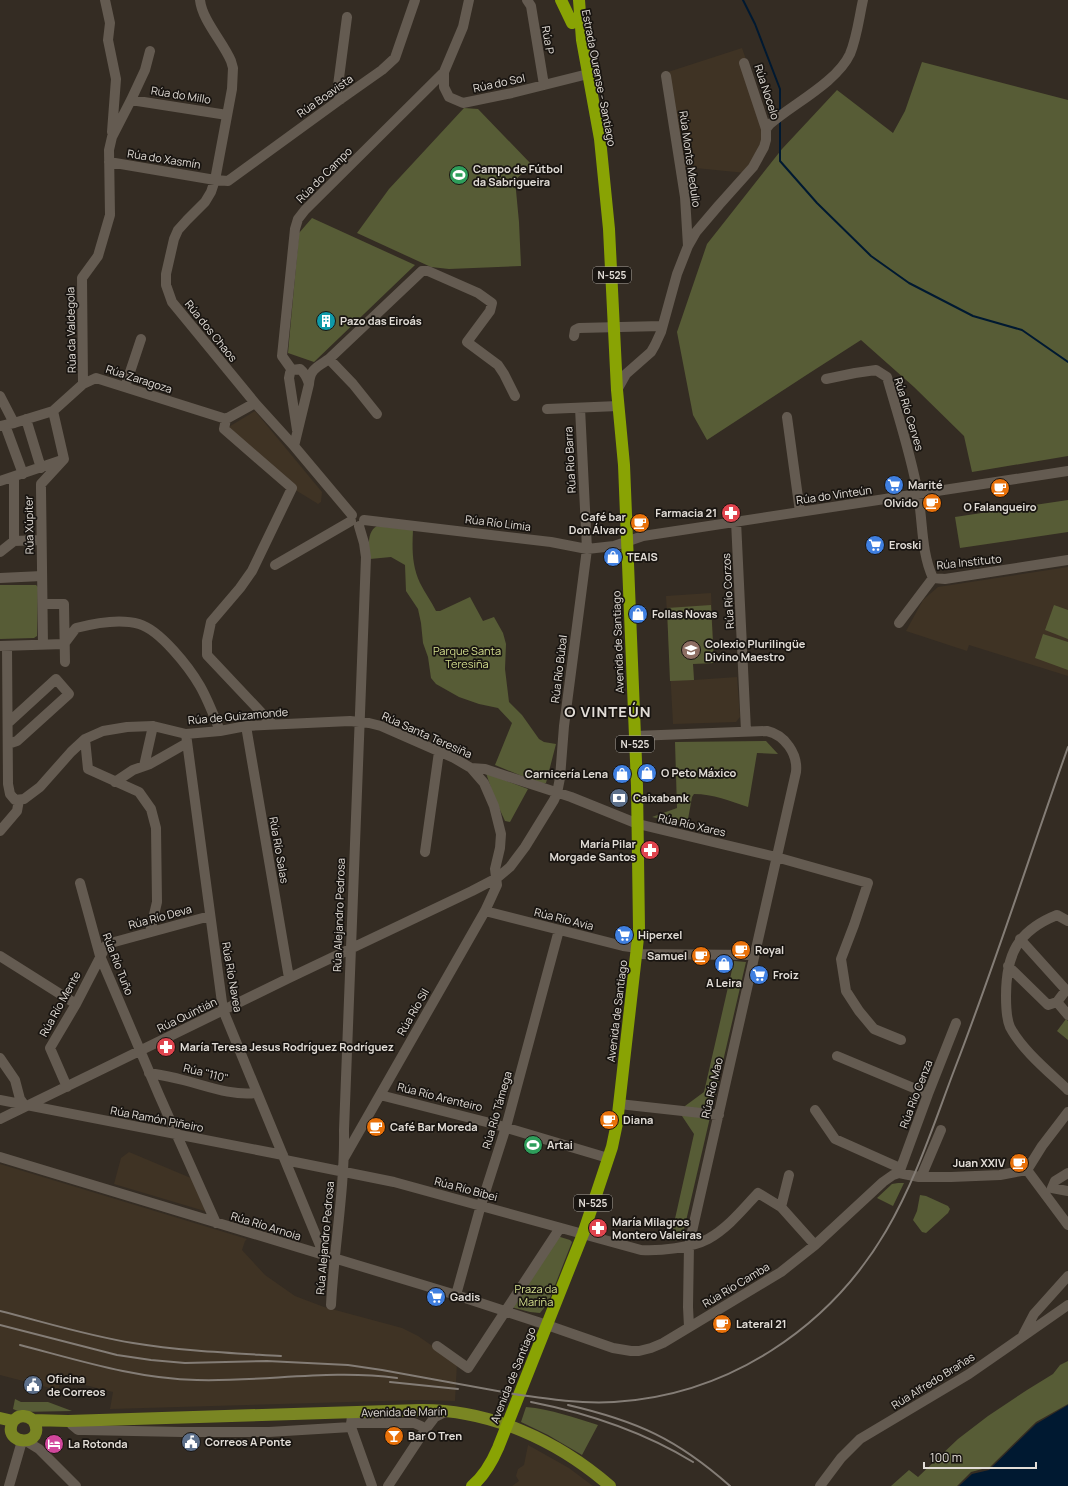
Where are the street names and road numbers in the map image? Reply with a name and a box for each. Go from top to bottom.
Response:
street label: Estrada Ourense - Santiago [579,8,620,148]
street label: Rúa P [539,25,558,55]
street label: Rúa Nocelo [751,62,784,122]
street label: Rúa do Sol [471,70,526,95]
street label: Rúa Boavista [294,71,356,120]
street label: Rúa do Millo [150,82,213,107]
street label: Rúa Monte Medulio [676,110,705,209]
street label: Rúa do Campo [292,143,355,206]
street label: Rúa do Xasmín [126,145,202,172]
road number: N-525 [593,267,631,283]
street label: Rúa da Valdegola [62,287,79,373]
street label: Rúa dos Chaos [182,297,241,365]
street label: Rúa Zaragoza [104,361,174,396]
street label: Rúa Río Cerves [891,375,928,453]
street label: Rúa Río Barra [560,426,579,494]
street label: Rúa do Vinteún [795,482,873,507]
street label: Rúa Xúpiter [20,496,37,554]
street label: Rúa Río Limia [464,511,532,534]
street label: Rúa Instituto [936,551,1003,572]
street label: Rúa Río Corzos [718,552,737,629]
street label: Avenida de Santiago [608,590,627,694]
street label: Rúa Río Búbal [547,634,570,704]
street label: Rúa de Guizamonde [187,704,289,727]
street label: Rúa Santa Teresiña [380,708,475,761]
road number: N-525 [616,736,654,752]
street label: Rúa Río Xares [657,809,728,840]
street label: Rúa Río Salas [266,815,293,885]
street label: Rúa Alejandro Pedrosa [329,858,348,972]
street label: Rúa Río Deva [127,901,193,932]
street label: Rúa Río Avia [533,904,595,933]
street label: Rúa Río Tuño [100,931,137,998]
street label: Rúa Río Navea [219,941,246,1013]
street label: Avenida de Santiago [603,959,630,1063]
street label: Rúa Río Mente [35,968,84,1039]
street label: Rúa Río Sil [393,986,432,1038]
street label: Rúa Quintián [154,994,219,1036]
street label: Rúa Río Mao [697,1056,726,1120]
street label: Rúa Río Cenza [896,1057,935,1130]
street label: Rúa "110" [182,1060,230,1085]
street label: Rúa Río Támega [478,1069,515,1151]
street label: Rúa Río Arenteiro [396,1079,485,1114]
street label: Rúa Ramón Piñeiro [109,1102,205,1135]
street label: Rúa Río Bibei [433,1173,499,1204]
street label: Rúa Alejandro Pedrosa [312,1181,337,1295]
road number: N-525 [574,1195,612,1211]
street label: Rúa Río Arnoia [229,1208,303,1243]
street label: Rúa Río Camba [699,1259,772,1311]
street label: Avenida de Santiago [486,1324,539,1425]
street label: Rúa Alfredo Brañas [888,1349,977,1412]
street label: Avenida de Marín [361,1403,447,1420]

